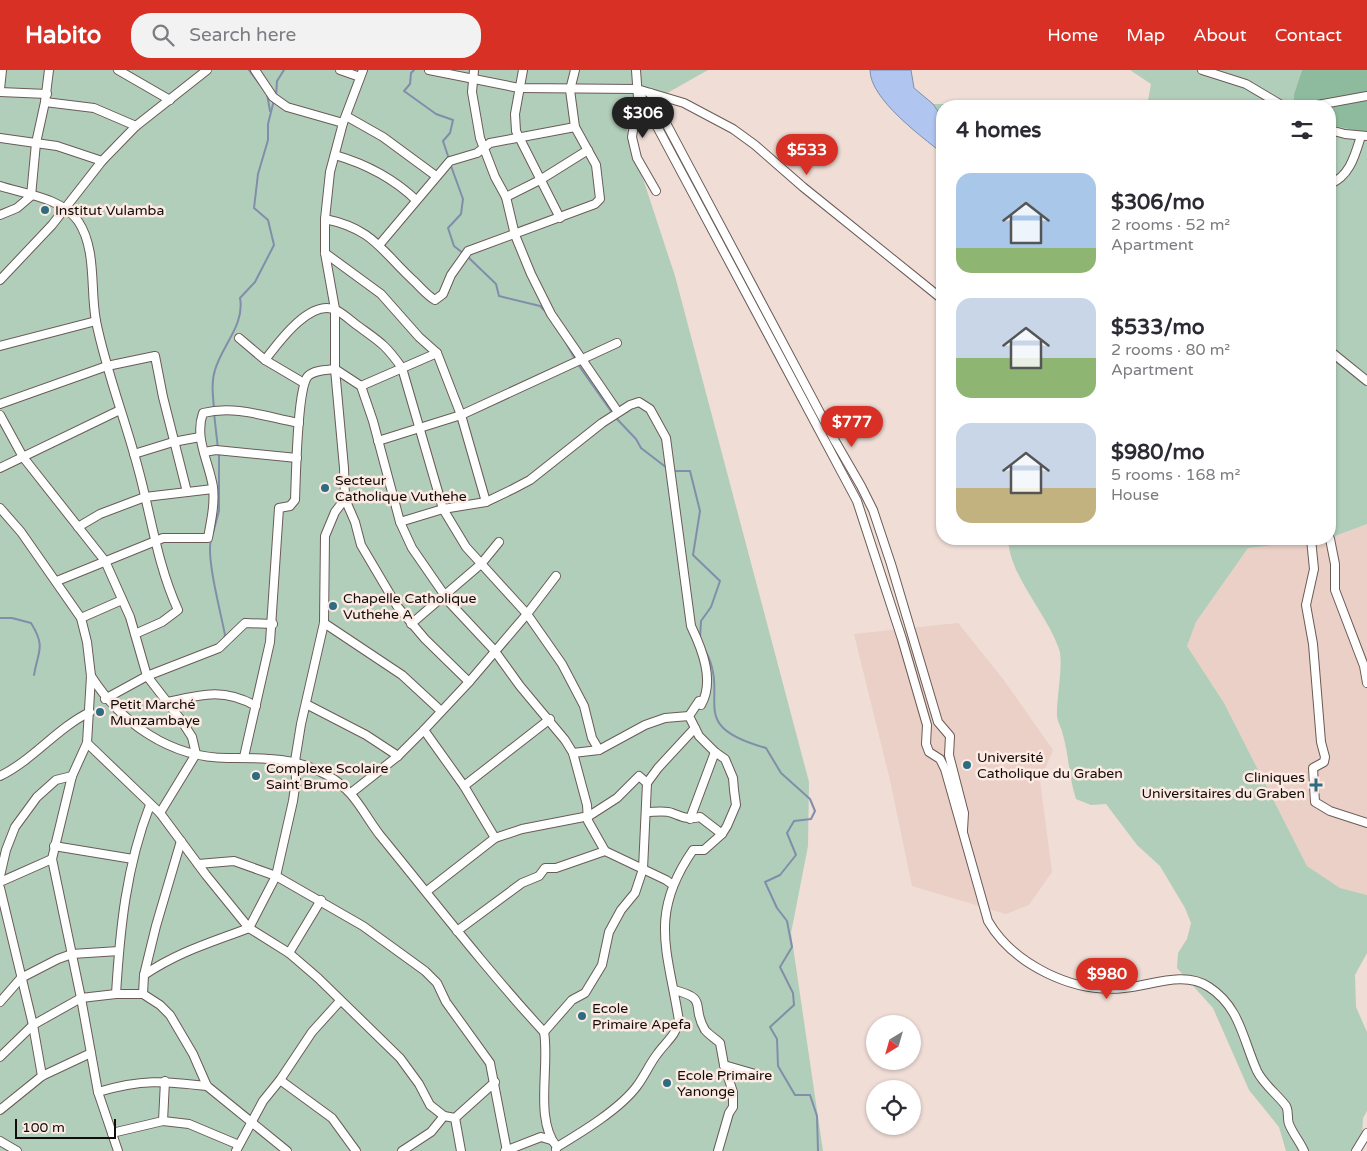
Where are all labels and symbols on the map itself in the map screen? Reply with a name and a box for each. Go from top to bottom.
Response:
pin: $306 [613,97,673,139]
pin: $533 [777,134,837,176]
place label: Institut Vulamba [55,202,164,219]
marker: Institut Vulamba [39,204,51,216]
pin: $777 [822,406,882,448]
place label: Secteur Catholique Vuthehe [335,472,467,505]
marker: Secteur Catholique Vuthehe [319,482,331,494]
place label: Chapelle Catholique Vuthehe A [343,590,477,623]
marker: Chapelle Catholique Vuthehe A [327,600,339,612]
place label: Petit Marché Munzambaye [110,696,200,729]
marker: Petit Marché Munzambaye [94,706,106,718]
place label: Université Catholique du Graben [977,749,1123,782]
marker: Université Catholique du Graben [961,759,973,771]
place label: Complexe Scolaire Saint Brumo [266,760,389,793]
place label: Cliniques Universitaires du Graben [1142,769,1305,802]
marker: Complexe Scolaire Saint Brumo [250,770,262,782]
marker: Cliniques Universitaires du Graben [1309,778,1323,792]
pin: $980 [1077,958,1137,1000]
place label: Ecole Primaire Apefa [592,1000,691,1033]
marker: Ecole Primaire Apefa [576,1010,588,1022]
north arrow [866,1015,921,1070]
place label: Ecole Primaire Yanonge [677,1067,772,1100]
marker: Ecole Primaire Yanonge [661,1077,673,1089]
scale bar [15,1116,116,1139]

